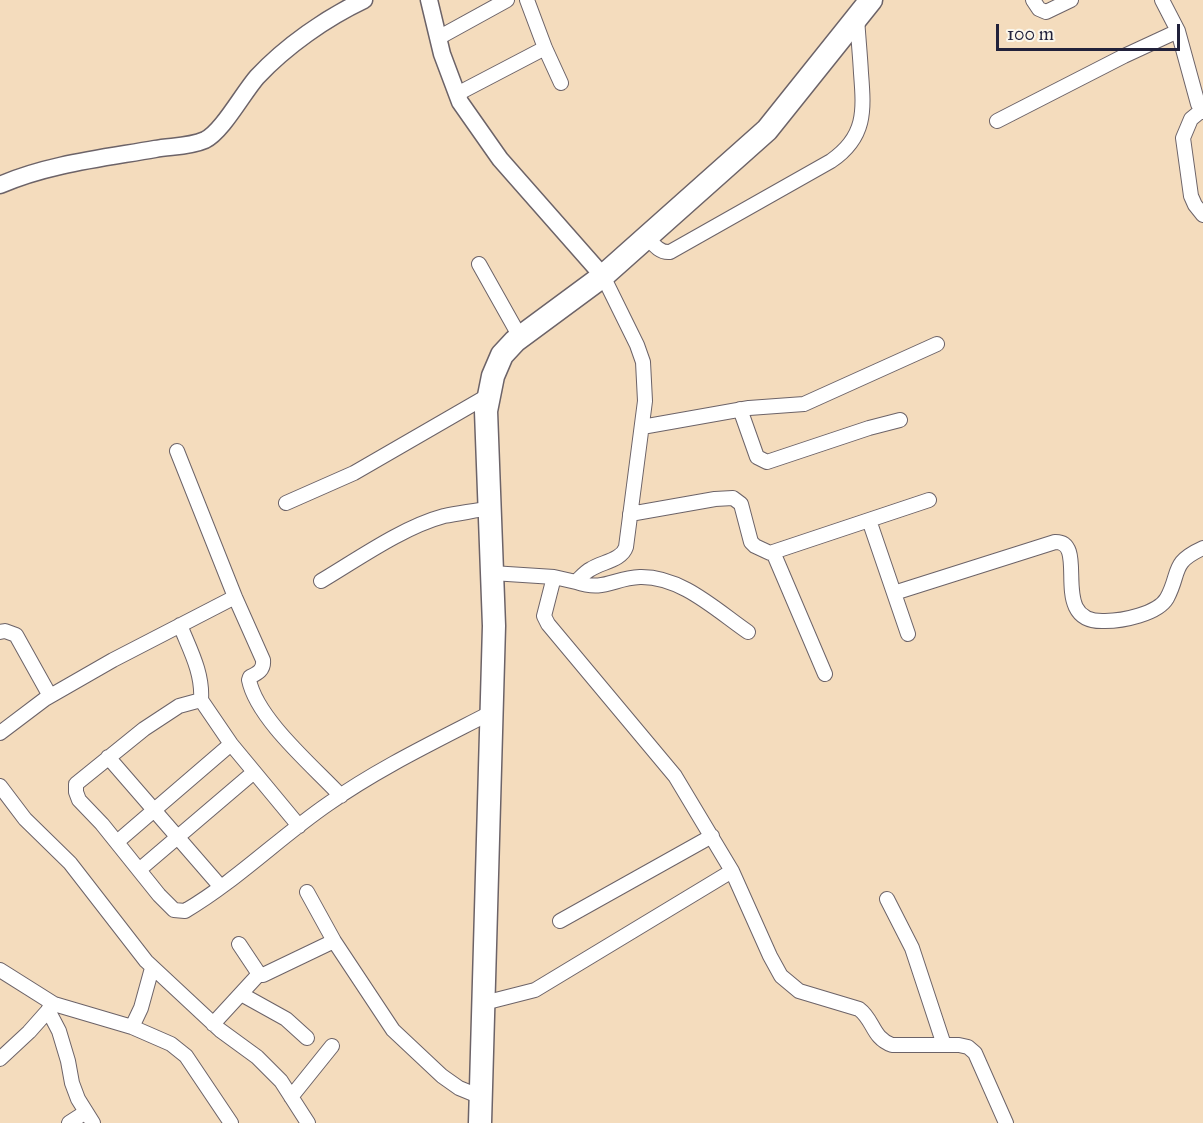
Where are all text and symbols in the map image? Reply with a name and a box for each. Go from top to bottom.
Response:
scale bar [999,12,1184,50]
text: 100 m [1007,23,1054,45]

